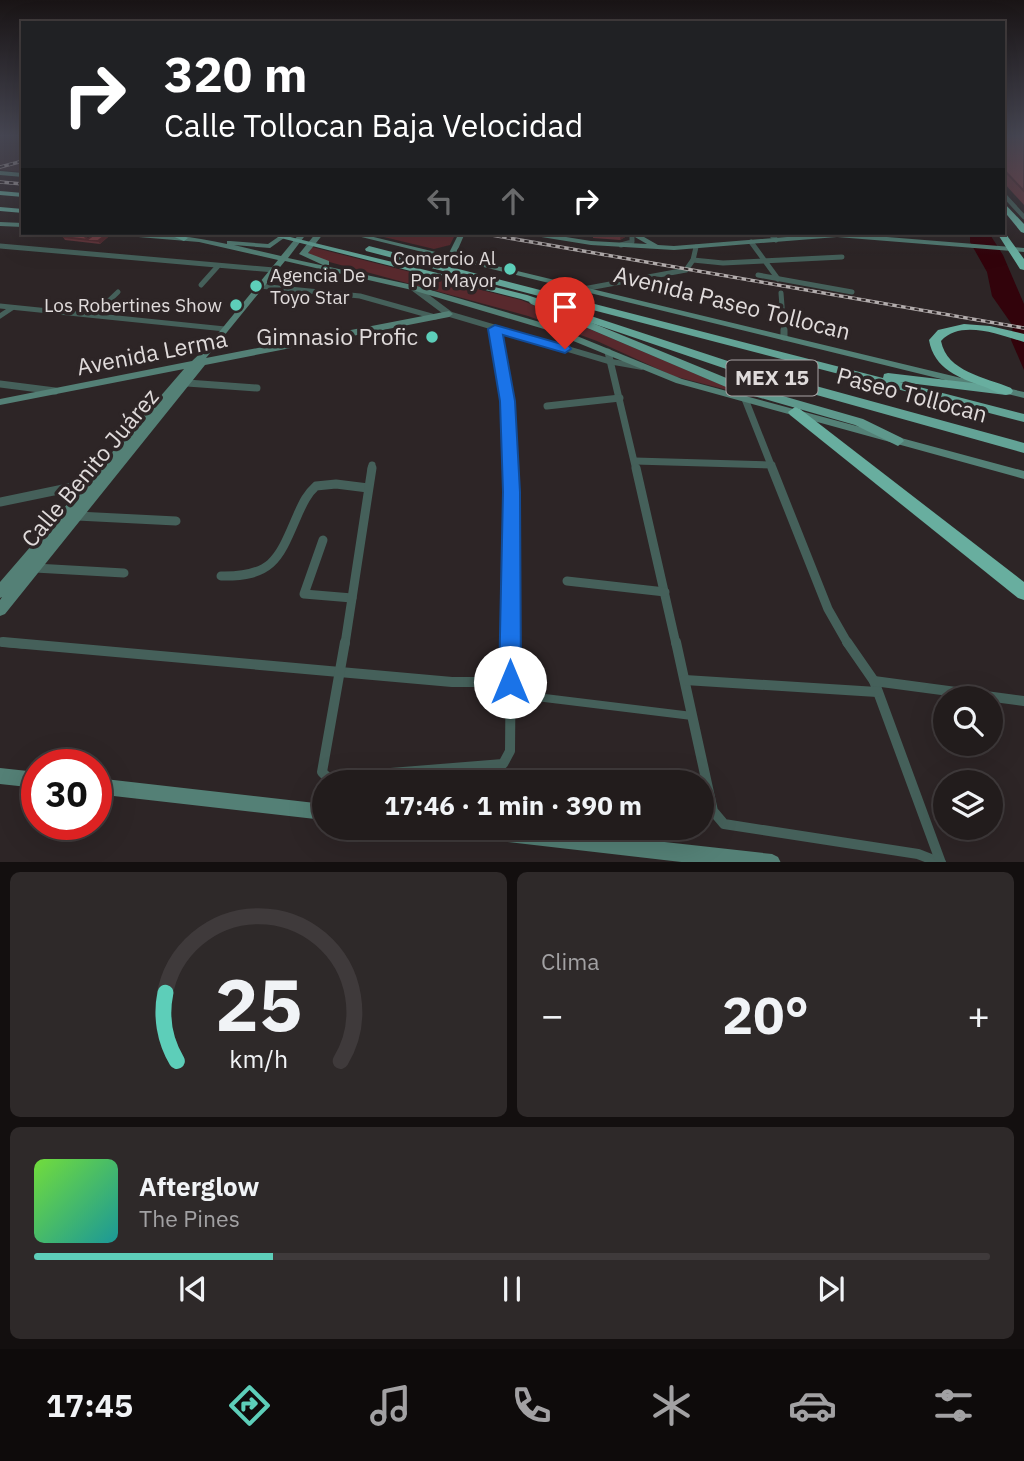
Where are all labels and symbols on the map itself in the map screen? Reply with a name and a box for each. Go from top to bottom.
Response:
place label: Comercio Al Por Mayor [393,246,496,292]
street label: Avenida Paseo Tollocan [611,258,854,346]
marker: Comercio Al Por Mayor [502,261,518,277]
place label: Agencia De Toyo Star [270,263,365,309]
pin [535,277,595,349]
marker: Agencia De Toyo Star [248,278,264,294]
place label: Los Robertines Show [44,293,222,317]
marker: Los Robertines Show [228,297,244,313]
place label: Gimnasio Profic [256,321,418,351]
street label: Avenida Lerma [74,323,230,381]
marker: Gimnasio Profic [424,329,440,345]
road number: MEX 15 [726,360,818,396]
street label: Paseo Tollocan [834,360,991,429]
street label: Calle Benito Juárez [14,382,164,553]
position arrow [473,645,547,719]
speed limit sign: 30 [21,749,112,840]

